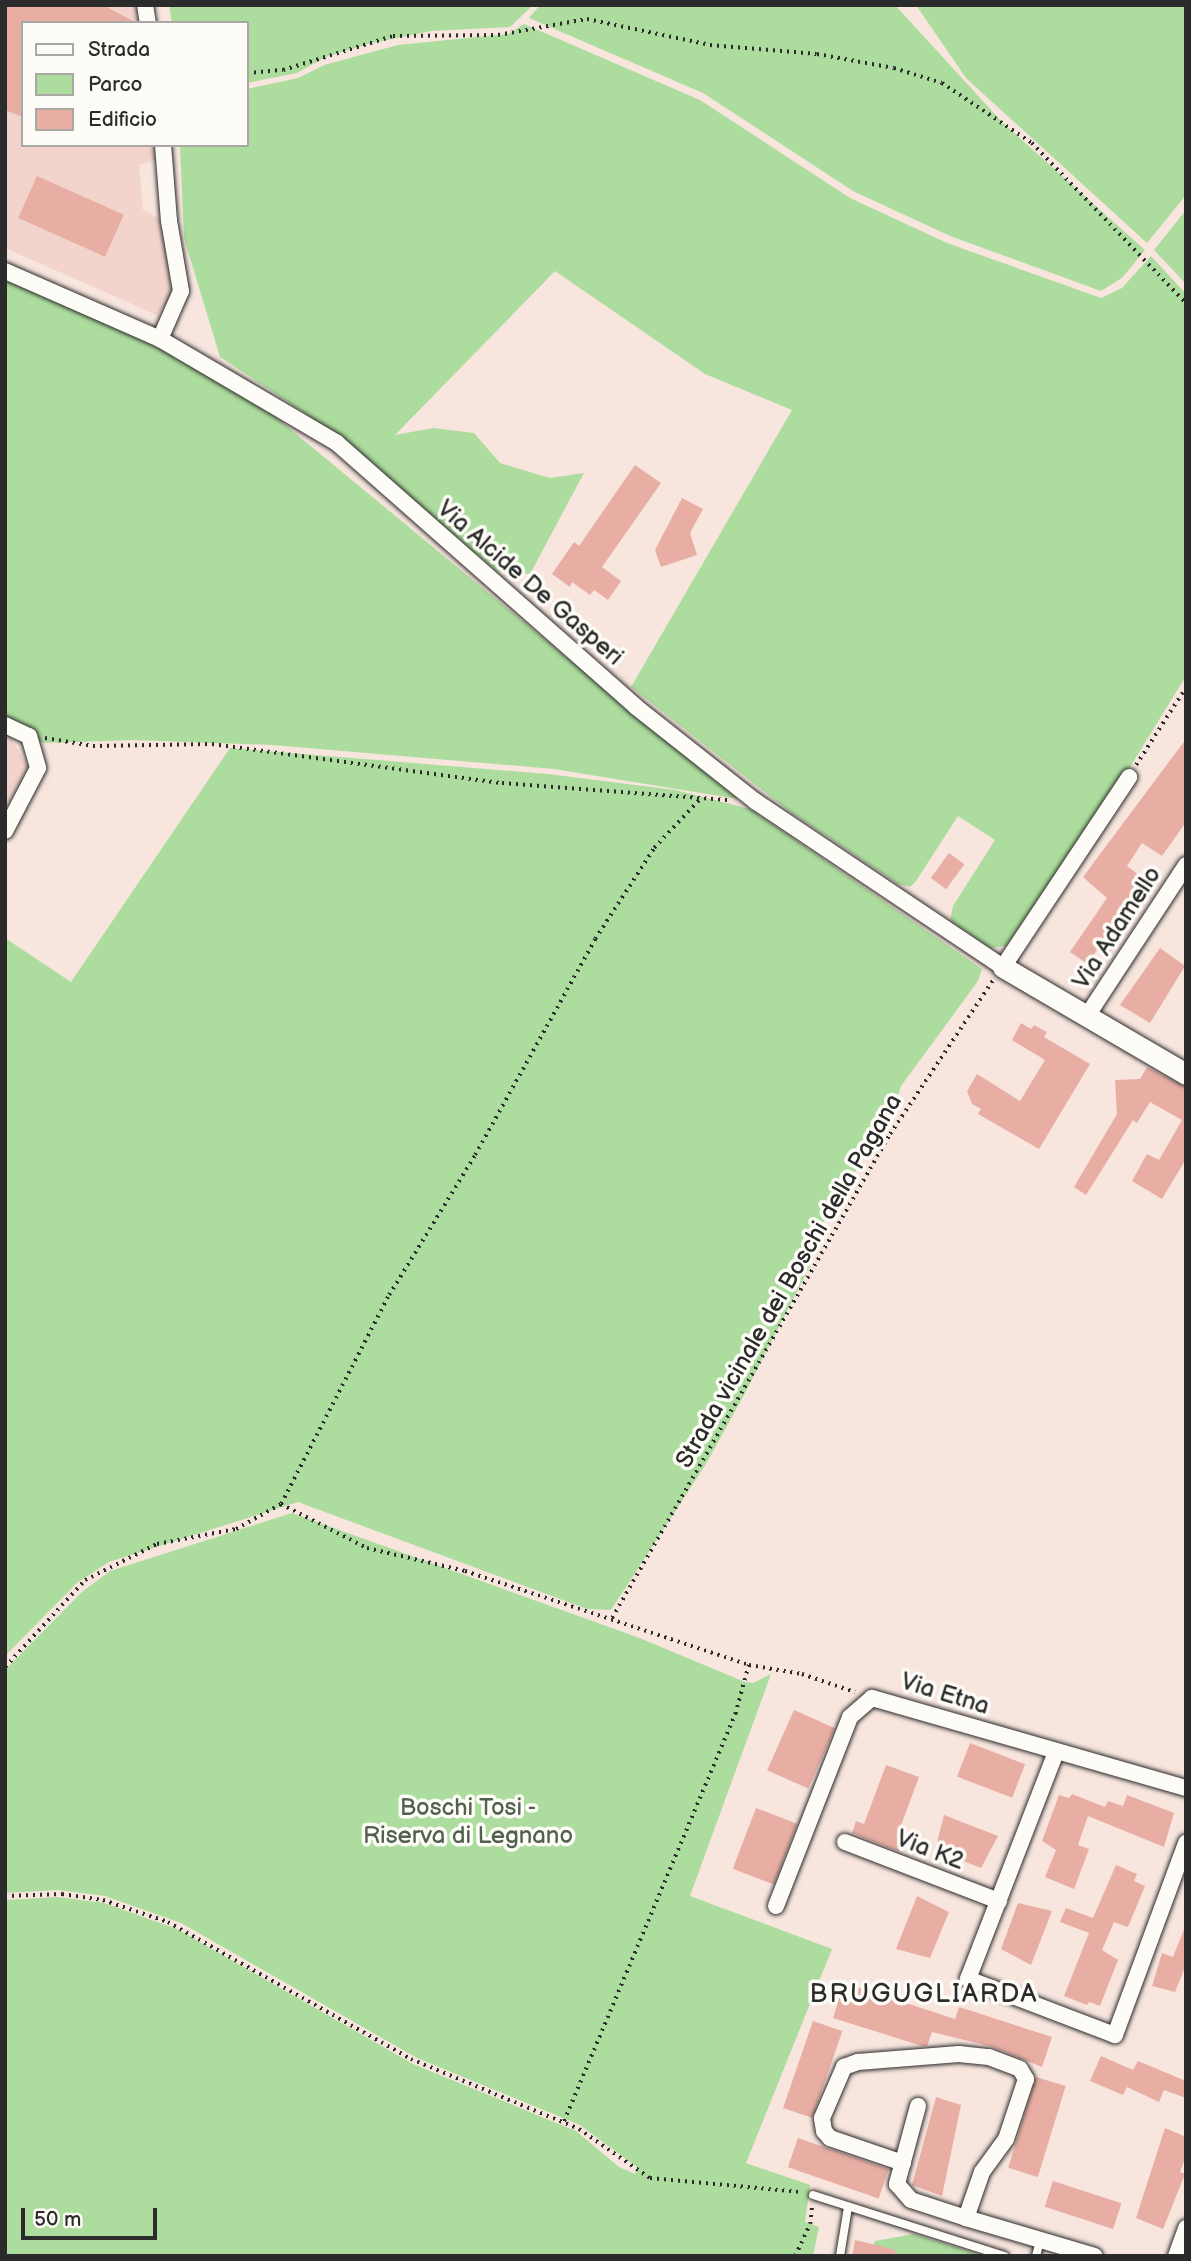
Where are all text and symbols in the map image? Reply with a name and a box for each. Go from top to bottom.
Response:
legend [21,21,248,147]
text: Strada [88,37,150,62]
text: Parco [88,72,143,97]
text: Edificio [88,107,157,132]
street label: Via Alcide De Gasperi [431,494,629,672]
street label: Via Adamello [1067,861,1167,995]
street label: Strada vicinale dei Boschi della Pagana [670,1089,908,1473]
street label: Via Etna [897,1667,993,1721]
park label: Boschi Tosi - Riserva di Legnano [363,1794,573,1850]
street label: Via K2 [892,1824,968,1876]
district label: BRUGUGLIARDA [811,1979,1037,2011]
scale bar [24,2194,161,2238]
text: 50 m [34,2207,81,2232]

